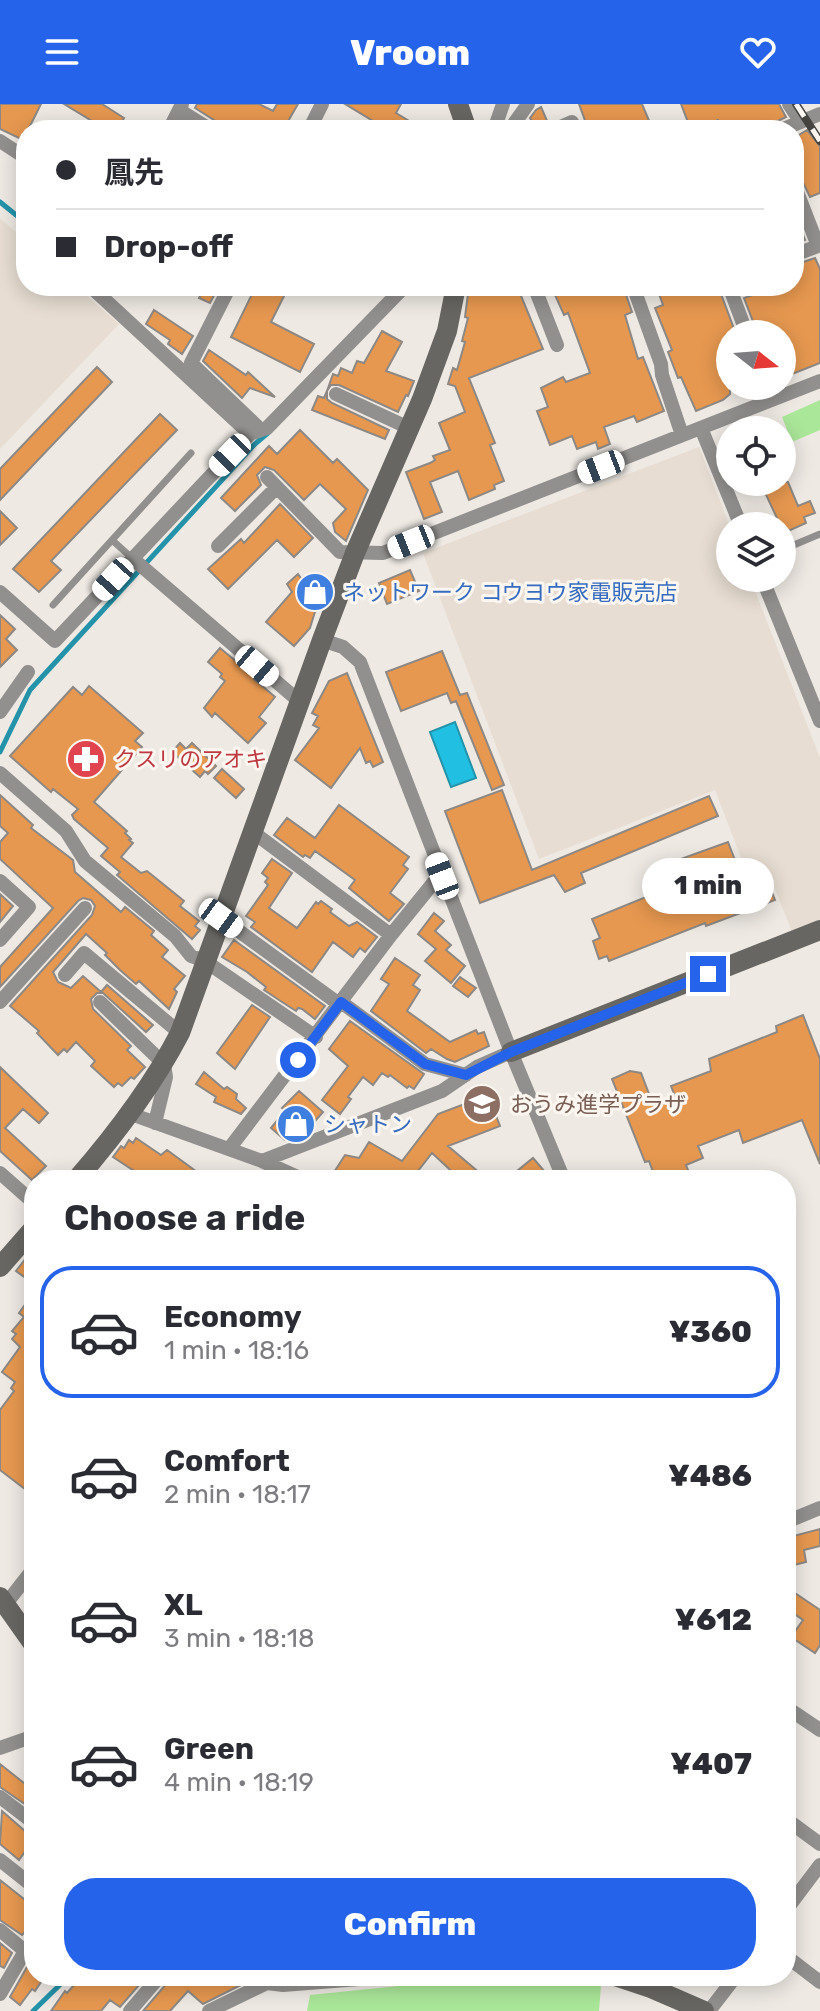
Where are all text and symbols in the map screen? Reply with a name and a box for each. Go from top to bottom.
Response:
icon: menu [40,30,84,74]
icon: heart [736,30,780,74]
text: Vroom [350,31,470,74]
text: 鳳先 [104,155,164,191]
text: Drop-off [104,229,233,265]
north arrow [716,320,796,400]
map controls [716,320,796,592]
button: locate [716,416,796,496]
car [205,429,255,481]
car [574,447,628,487]
button: layers [716,512,796,592]
car [384,522,438,562]
car [88,553,138,605]
shop icon: ネットワーク コウヨウ家電販売店 [294,571,336,613]
place label: ネットワーク コウヨウ家電販売店 [343,579,678,606]
car [231,641,283,691]
pharmacy icon: クスリのアオキ [65,738,107,780]
place label: クスリのアオキ [114,746,267,773]
car [422,849,462,903]
callout: 1 min [642,858,774,914]
text: 1 min [674,870,742,901]
car [195,894,247,942]
route end [690,956,726,992]
route start [280,1042,316,1078]
school or university icon: おうみ進学プラザ [461,1083,503,1125]
place label: おうみ進学プラザ [510,1091,686,1118]
shop icon: シャトン [275,1103,317,1145]
place label: シャトン [324,1111,412,1138]
text: Choose a ride [64,1196,305,1239]
icon: car [68,1296,140,1368]
text: Economy [164,1299,302,1335]
text: ¥360 [669,1314,752,1350]
text: 1 min · 18:16 [164,1335,309,1366]
icon: car [68,1440,140,1512]
text: Comfort [164,1443,290,1479]
text: ¥486 [668,1458,752,1494]
text: 2 min · 18:17 [164,1479,311,1510]
icon: car [68,1584,140,1656]
text: XL [164,1587,203,1623]
text: ¥612 [675,1602,752,1638]
text: 3 min · 18:18 [164,1623,314,1654]
icon: car [68,1728,140,1800]
text: Green [164,1731,254,1767]
text: ¥407 [670,1746,752,1782]
text: 4 min · 18:19 [164,1767,314,1798]
button: Confirm [64,1878,756,1970]

